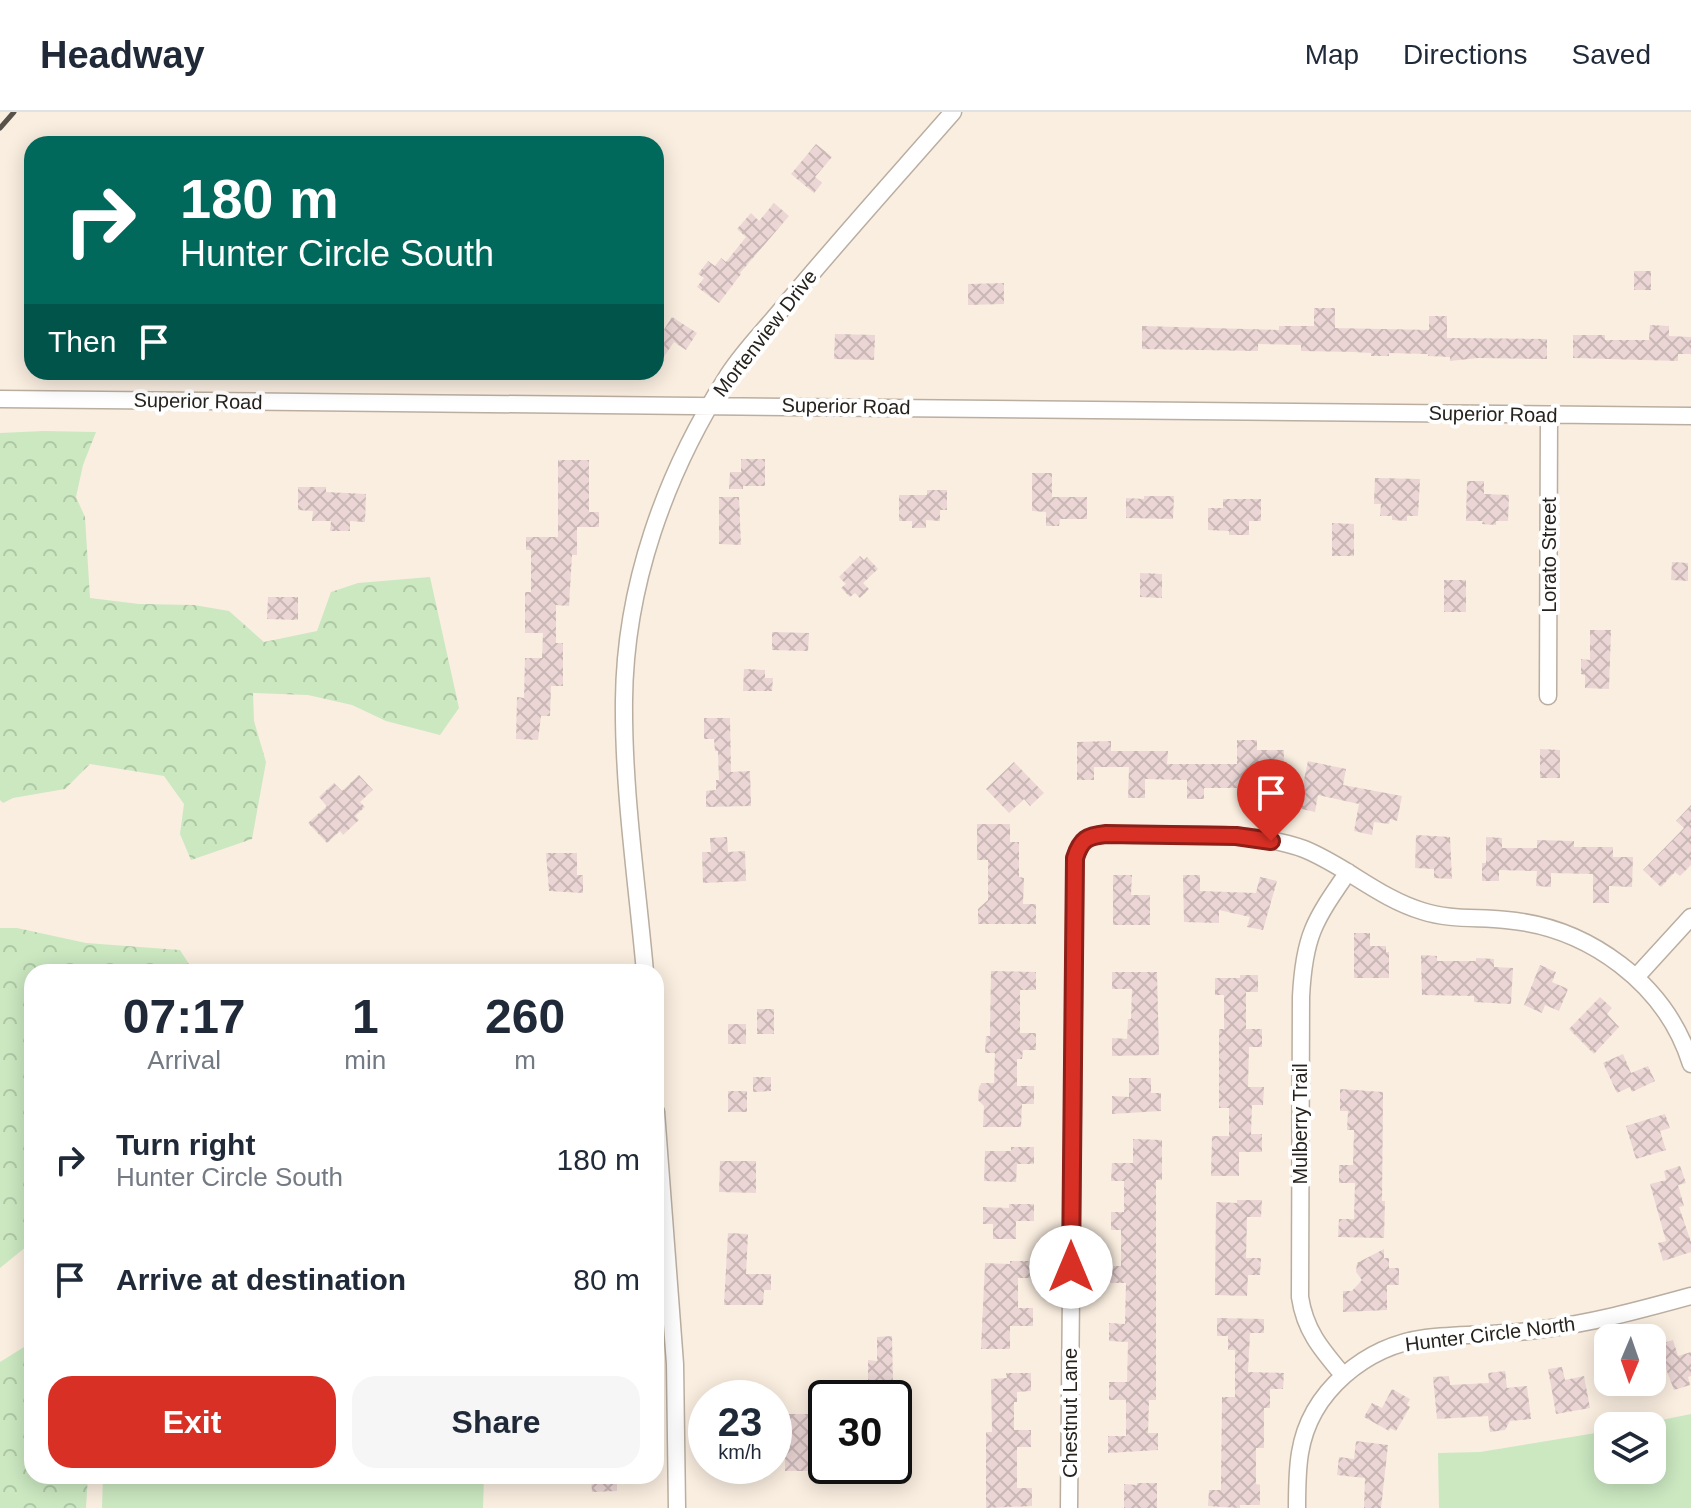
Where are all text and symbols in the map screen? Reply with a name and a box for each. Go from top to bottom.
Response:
text: Headway [40,34,205,76]
text: Map [1305,39,1359,70]
text: Directions [1403,39,1528,70]
text: Saved [1572,39,1651,70]
text: 180 m [180,167,339,230]
icon: right [48,168,152,272]
text: Hunter Circle South [180,233,494,274]
street label: Mortenview Drive [709,265,821,401]
icon: arrive [132,320,176,364]
text: Then [48,325,116,358]
street label: Superior Road [133,389,263,413]
street label: Superior Road [781,394,911,418]
street label: Superior Road [1428,402,1558,426]
street label: Lorato Street [1538,497,1560,613]
pin [1237,759,1305,841]
icon: arrive [1249,771,1293,815]
text: 07:17 [123,990,246,1043]
text: 1 [352,990,379,1043]
text: 260 [485,990,565,1043]
text: Arrival [147,1045,221,1075]
text: min [344,1045,386,1075]
text: m [514,1045,536,1075]
street label: Mulberry Trail [1289,1063,1311,1185]
text: Turn right [116,1128,255,1161]
icon: right [48,1138,92,1182]
text: 180 m [557,1143,640,1176]
text: Hunter Circle South [116,1162,343,1192]
position arrow [1029,1225,1113,1309]
icon: arrive [48,1258,92,1302]
text: Arrive at destination [116,1263,406,1296]
text: 80 m [573,1263,640,1296]
street label: Hunter Circle North [1404,1313,1576,1355]
north arrow [1594,1324,1666,1396]
map controls [1594,1324,1666,1484]
street label: Chestnut Lane [1059,1348,1081,1478]
button: Exit [48,1376,336,1468]
button: Share [352,1376,640,1468]
speed limit sign: 30 [808,1380,912,1484]
text: 23 [718,1400,762,1444]
button: layers [1594,1412,1666,1484]
text: km/h [718,1441,762,1463]

